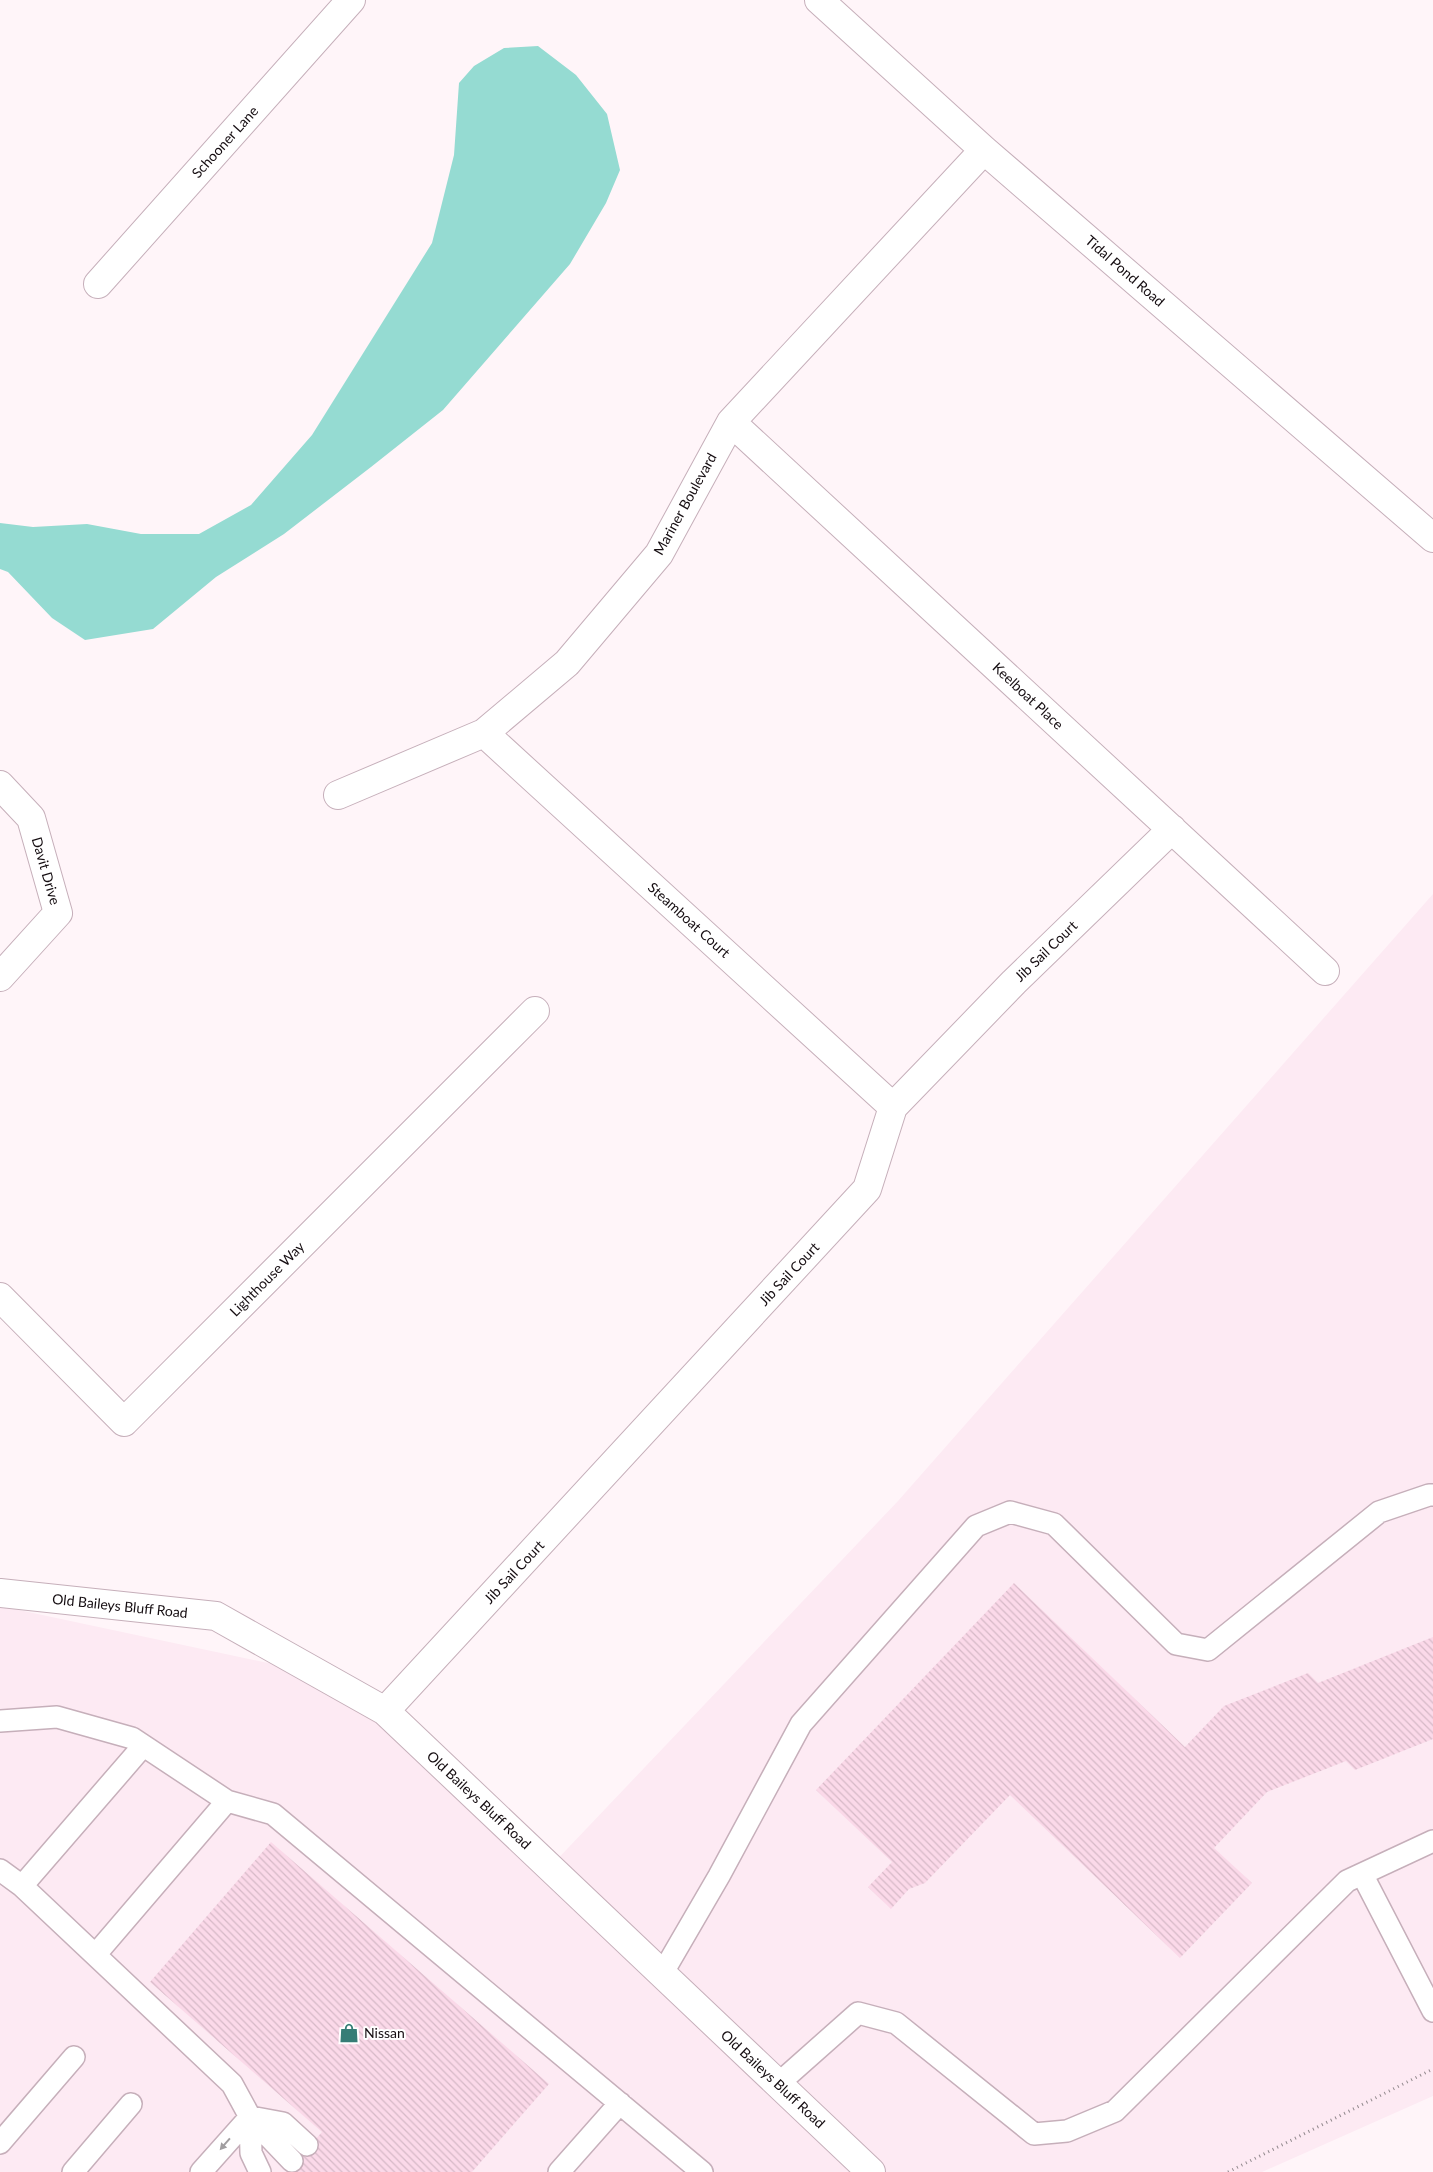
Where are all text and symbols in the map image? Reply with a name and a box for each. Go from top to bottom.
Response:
street label: Schooner Lane [188,102,261,181]
street label: Tidal Pond Road [1082,232,1168,310]
street label: Mariner Boulevard [650,450,720,558]
street label: Keelboat Place [989,658,1067,733]
street label: Davit Drive [29,835,64,907]
street label: Steamboat Court [645,878,734,961]
street label: Jib Sail Court [1011,917,1080,985]
street label: Lighthouse Way [226,1237,308,1320]
street label: Jib Sail Court [755,1238,822,1309]
street label: Jib Sail Court [480,1536,547,1607]
street label: Old Baileys Bluff Road [52,1590,189,1621]
street label: Old Baileys Bluff Road [424,1747,535,1852]
shop icon: Nissan [338,2022,360,2044]
place label: Nissan [364,2024,405,2041]
street label: Old Baileys Bluff Road [718,2026,829,2131]
one-way arrow [220,2138,231,2151]

